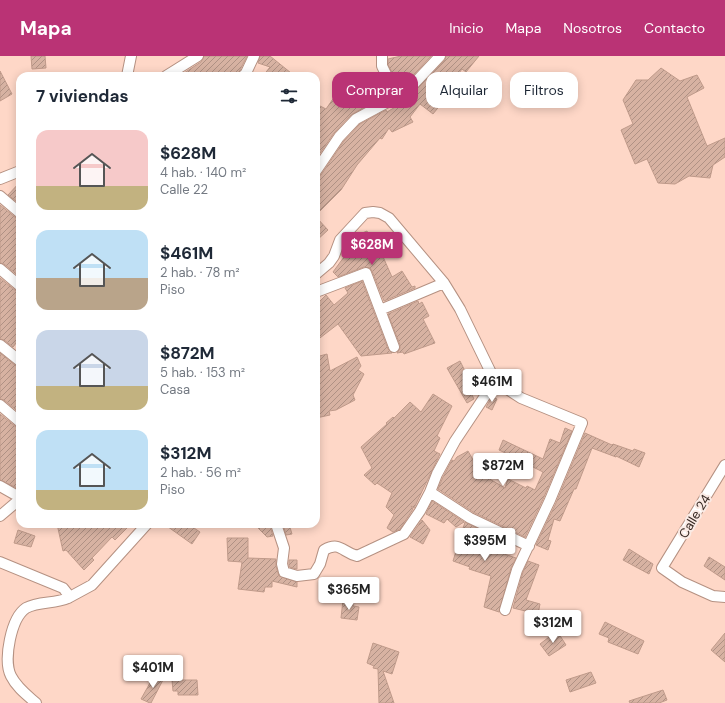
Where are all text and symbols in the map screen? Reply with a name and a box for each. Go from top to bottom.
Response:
text: Mapa [20,16,72,41]
text: Inicio [449,19,484,37]
text: Mapa [506,19,541,37]
text: Nosotros [563,19,622,37]
text: Contacto [644,19,705,37]
chip: Comprar [332,72,418,108]
chip: Alquilar [426,72,502,108]
chip: Filtros [510,72,578,108]
text: 7 viviendas [36,85,129,107]
icon: filters [278,85,300,107]
text: $628M [160,142,216,164]
icon: home [68,146,116,194]
text: 4 hab. · 140 m² [160,164,246,181]
text: Calle 22 [160,181,208,198]
pin: $628M [344,232,400,266]
text: $628M [350,236,394,253]
text: $461M [160,242,213,264]
icon: home [68,246,116,294]
text: 2 hab. · 78 m² [160,264,240,281]
text: Piso [160,281,185,298]
text: $872M [160,342,215,364]
icon: home [68,346,116,394]
text: 5 hab. · 153 m² [160,364,245,381]
pin: $461M [464,369,520,403]
text: $461M [472,373,512,390]
text: Casa [160,381,190,398]
text: $312M [160,442,211,464]
icon: home [68,446,116,494]
pin: $872M [475,453,531,487]
text: $872M [482,457,524,474]
text: 2 hab. · 56 m² [160,464,241,481]
text: Piso [160,481,185,498]
street label: Calle 24 [675,491,714,541]
pin: $395M [457,528,513,562]
text: $395M [463,532,507,549]
pin: $365M [321,577,377,611]
text: $365M [327,581,371,598]
pin: $312M [525,610,581,644]
text: $312M [533,614,573,631]
pin: $401M [125,655,181,689]
text: $401M [132,659,174,676]

